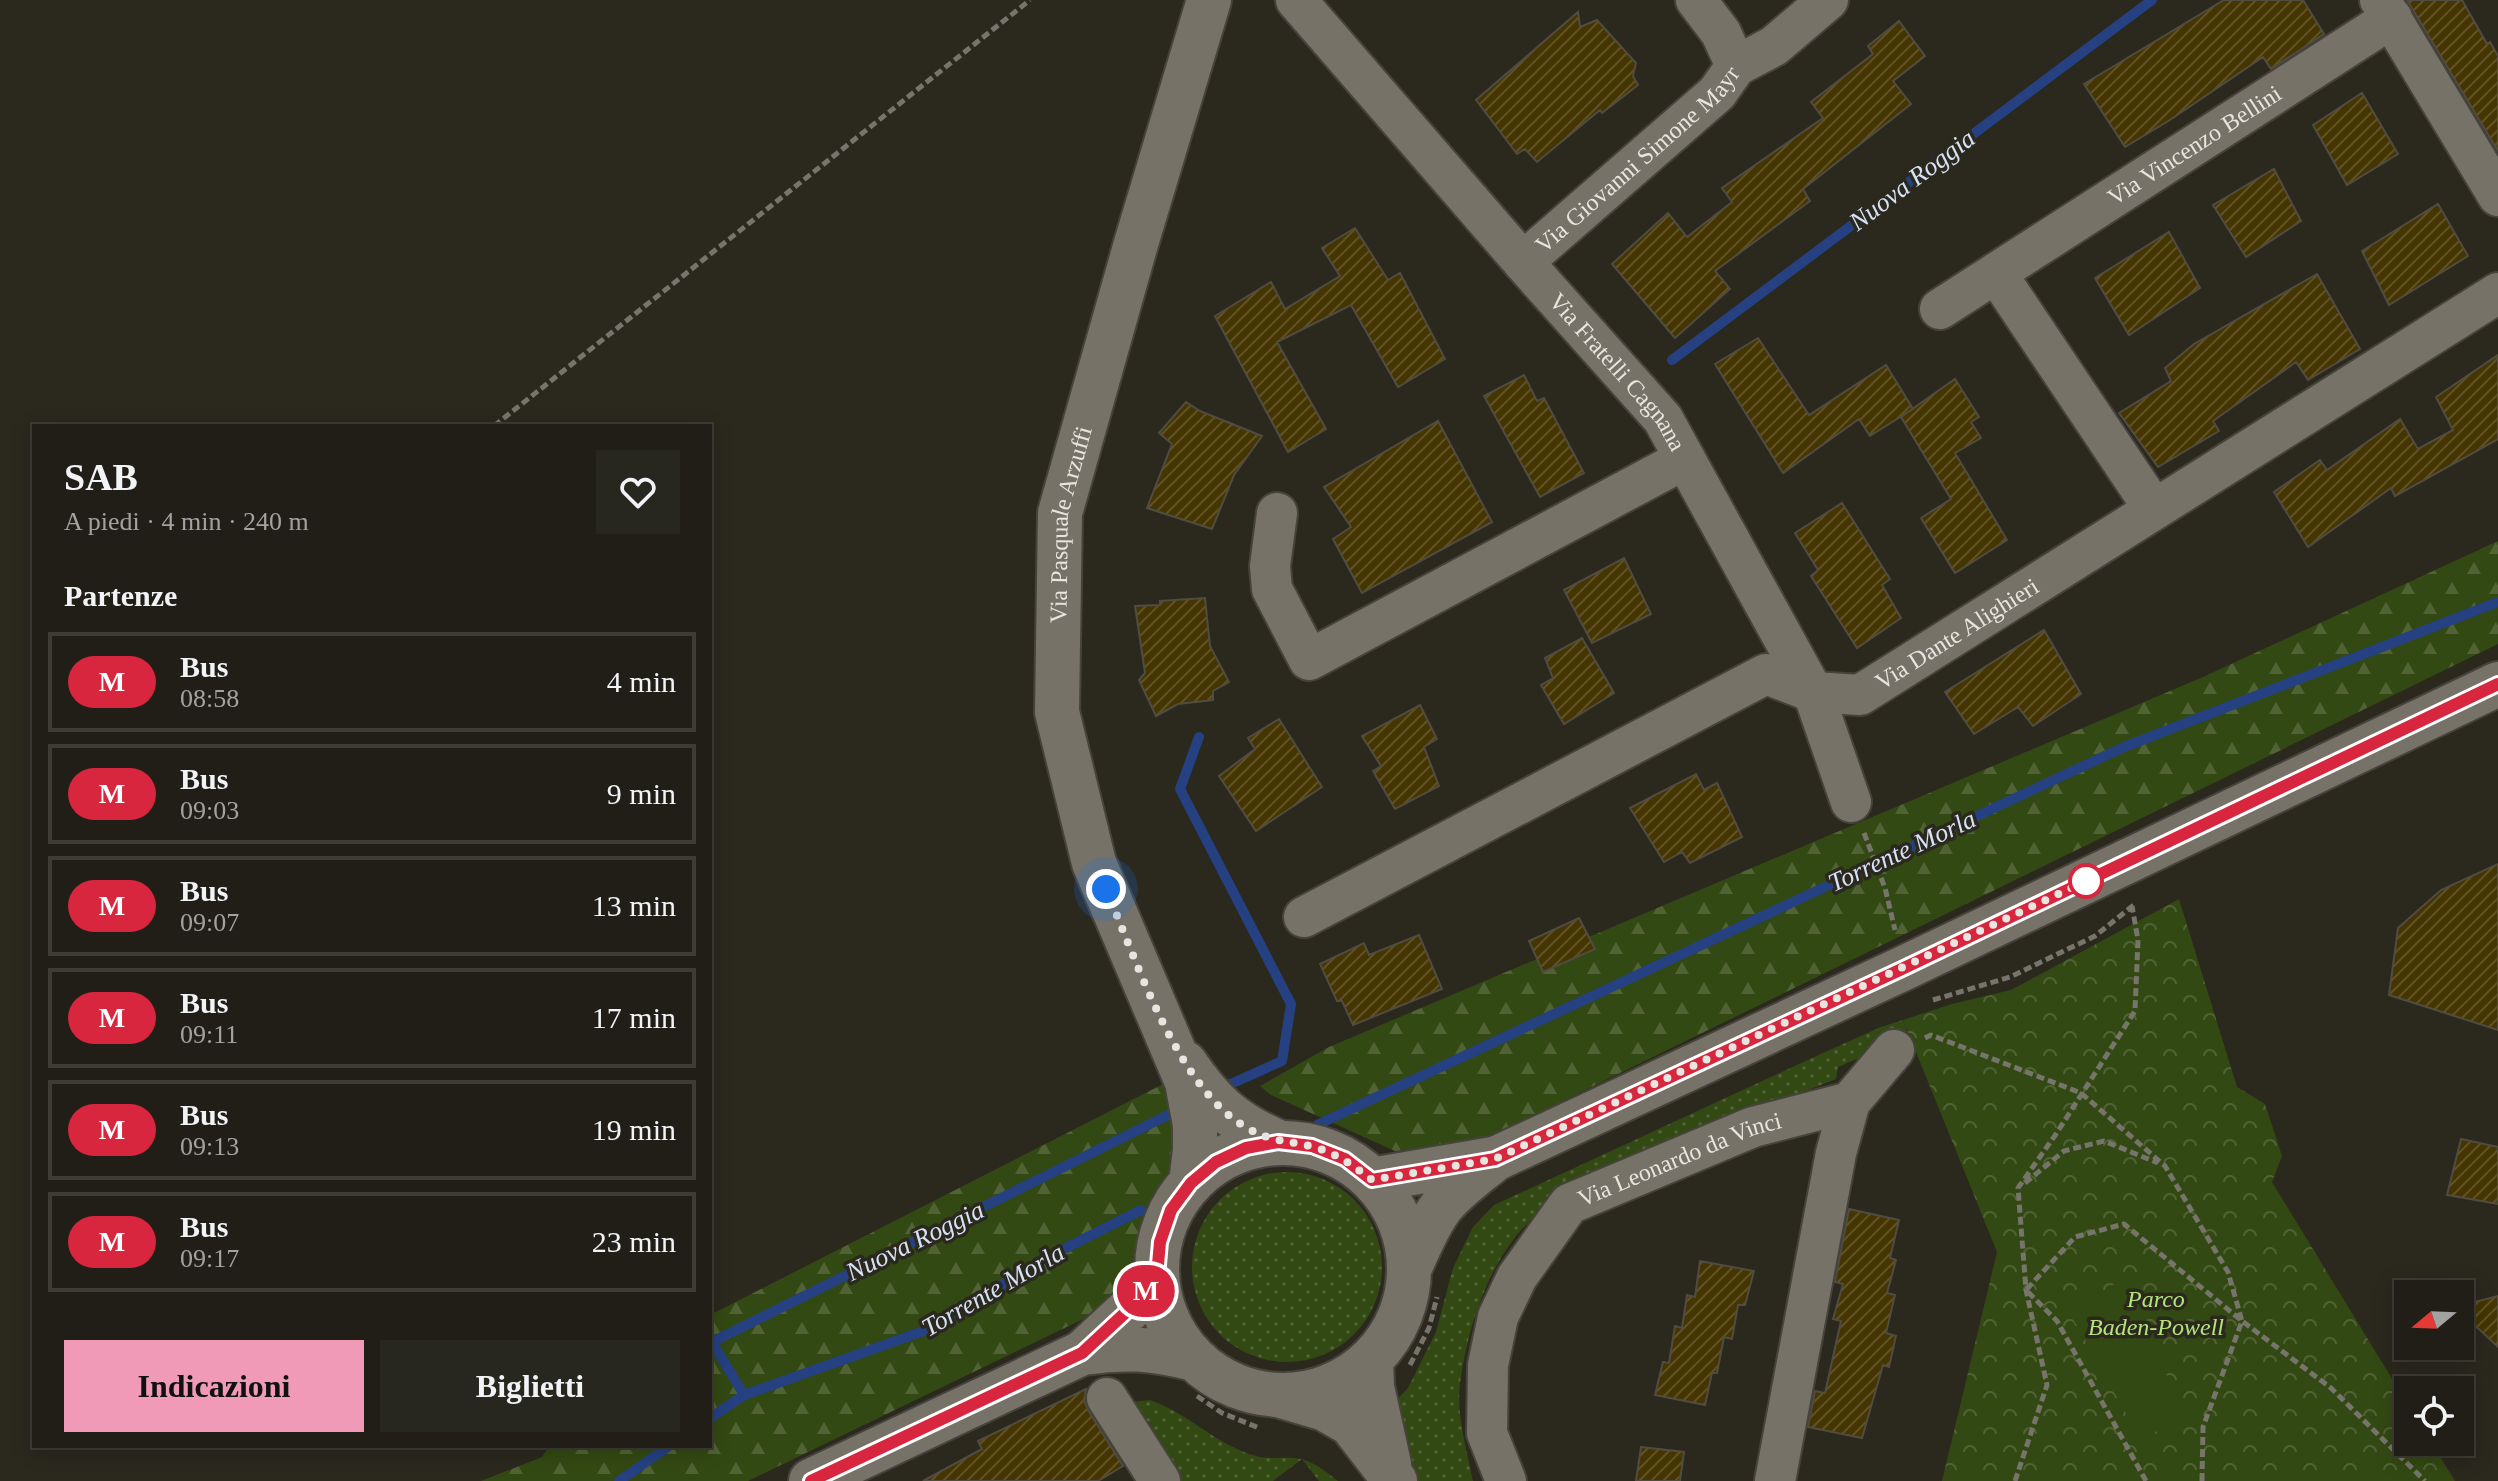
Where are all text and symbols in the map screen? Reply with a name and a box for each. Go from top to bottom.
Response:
street label: Via Giovanni Simone Mayr [1530,61,1745,258]
street label: Via Vincenzo Bellini [2103,80,2286,210]
water label: Nuova Roggia [1843,123,1980,237]
street label: Via Fratelli Cagnana [1544,288,1691,456]
street label: Via Pasquale Arzuffi [1045,423,1097,623]
button: heart [596,450,680,534]
text: SAB [64,456,138,498]
text: A piedi · 4 min · 240 m [64,507,309,536]
street label: Via Dante Alighieri [1871,573,2044,695]
text: Partenze [64,579,177,612]
text: Bus [180,650,228,683]
text: 4 min [607,665,676,698]
text: M [99,666,125,697]
text: 08:58 [180,684,239,713]
text: Bus [180,762,228,795]
text: 9 min [607,777,676,810]
text: M [99,778,125,809]
text: 09:03 [180,796,239,825]
water label: Torrente Morla [1824,804,1980,898]
unlabelled marker [2069,864,2103,898]
your location [1086,869,1126,909]
text: Bus [180,874,228,907]
text: 13 min [592,889,676,922]
text: M [99,890,125,921]
text: 09:07 [180,908,239,937]
text: Bus [180,986,228,1019]
text: 17 min [592,1001,676,1034]
text: M [99,1002,125,1033]
text: 09:11 [180,1020,238,1049]
text: Bus [180,1098,228,1131]
street label: Via Leonardo da Vinci [1574,1107,1784,1212]
text: 19 min [592,1113,676,1146]
text: M [99,1114,125,1145]
text: 09:13 [180,1132,239,1161]
water label: Nuova Roggia [841,1195,989,1287]
text: Bus [180,1210,228,1243]
text: 23 min [592,1225,676,1258]
text: M [99,1226,125,1257]
water label: Torrente Morla [917,1238,1069,1342]
text: 09:17 [180,1244,239,1273]
line badge: M [1120,1265,1172,1317]
text: M [1133,1275,1159,1306]
north arrow [2394,1280,2474,1360]
map controls [2394,1280,2474,1456]
park label: Parco Baden-Powell [2088,1286,2224,1340]
button: Indicazioni [64,1340,364,1432]
button: Biglietti [380,1340,680,1432]
button: locate [2394,1376,2474,1456]

